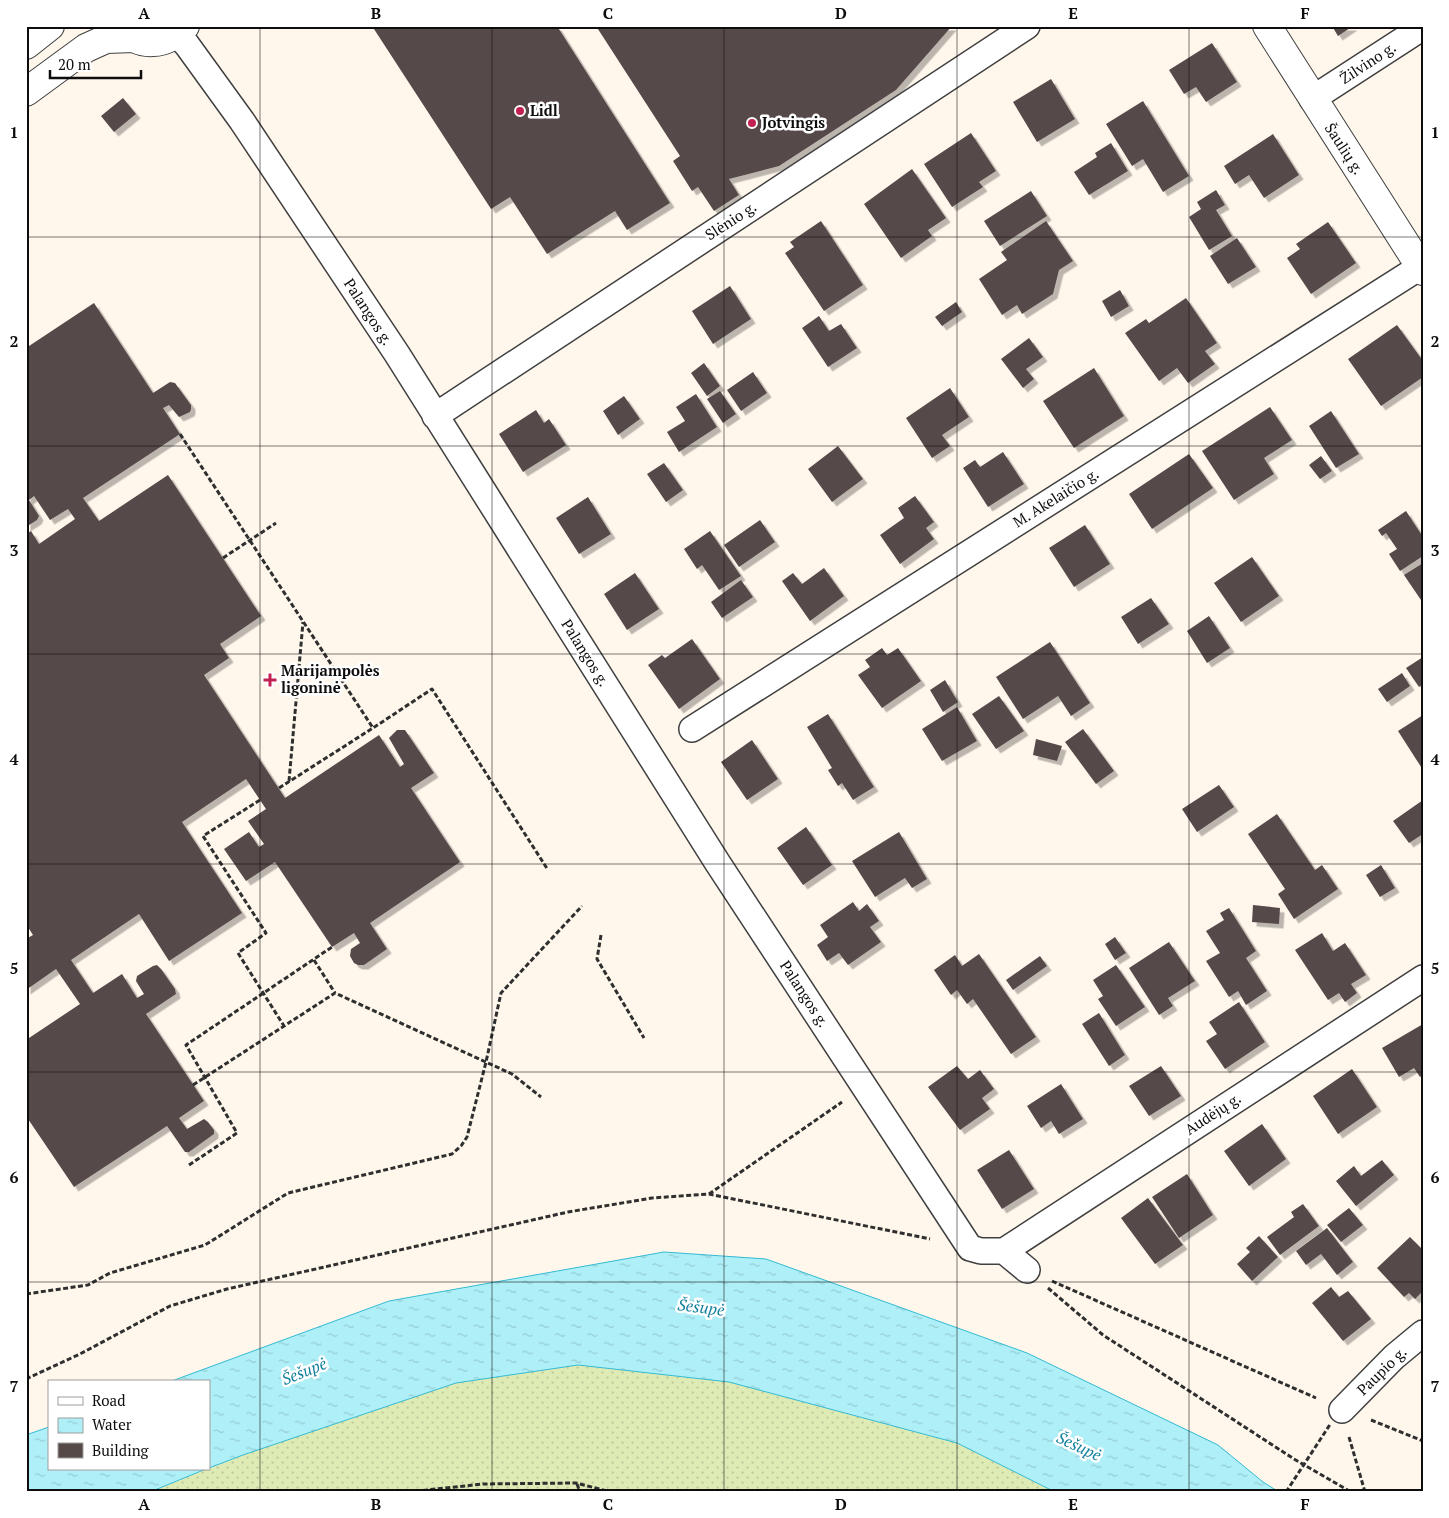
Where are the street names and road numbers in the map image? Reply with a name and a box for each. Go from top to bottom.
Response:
street label: Žilvino g. [1335,37,1399,88]
street label: Šaulių g. [1321,119,1369,178]
street label: Slėnio g. [701,196,760,244]
street label: Palangos g. [340,274,398,349]
street label: M. Akelaičio g. [1009,463,1102,531]
street label: Palangos g. [557,615,614,690]
street label: Palangos g. [776,956,834,1031]
street label: Audėjų g. [1180,1088,1244,1139]
street label: Paupio g. [1352,1342,1411,1399]

